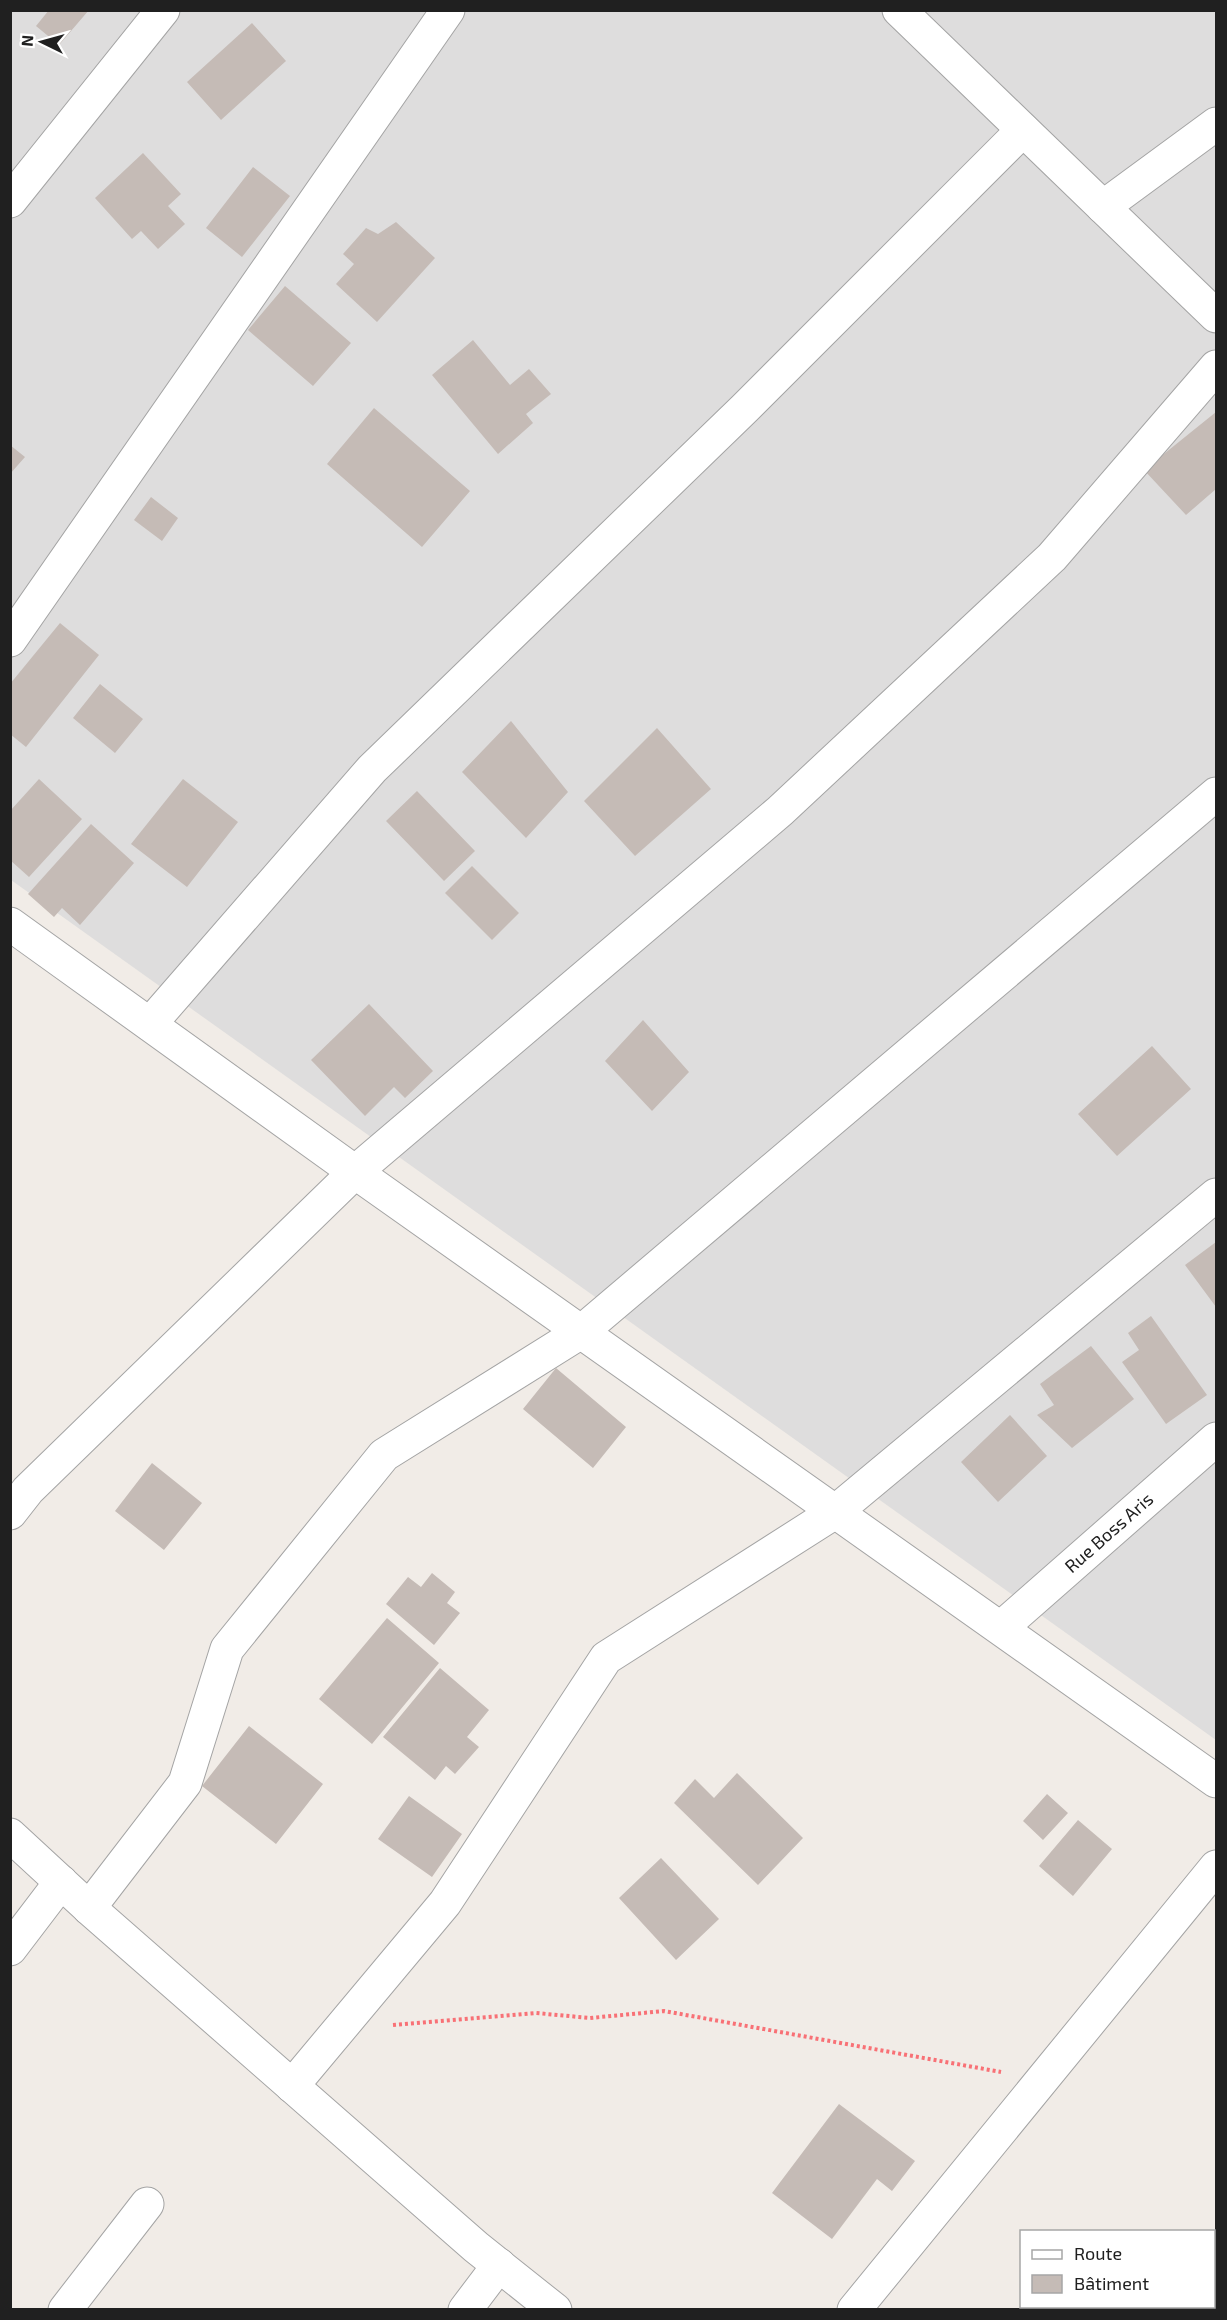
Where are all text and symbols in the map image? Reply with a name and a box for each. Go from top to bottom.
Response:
north arrow [12,12,72,72]
text: N [17,34,37,47]
street label: Rue Boss Aris [1060,1487,1157,1577]
legend [1020,2230,1215,2308]
text: Route [1074,2242,1122,2264]
text: Bâtiment [1074,2272,1149,2294]

